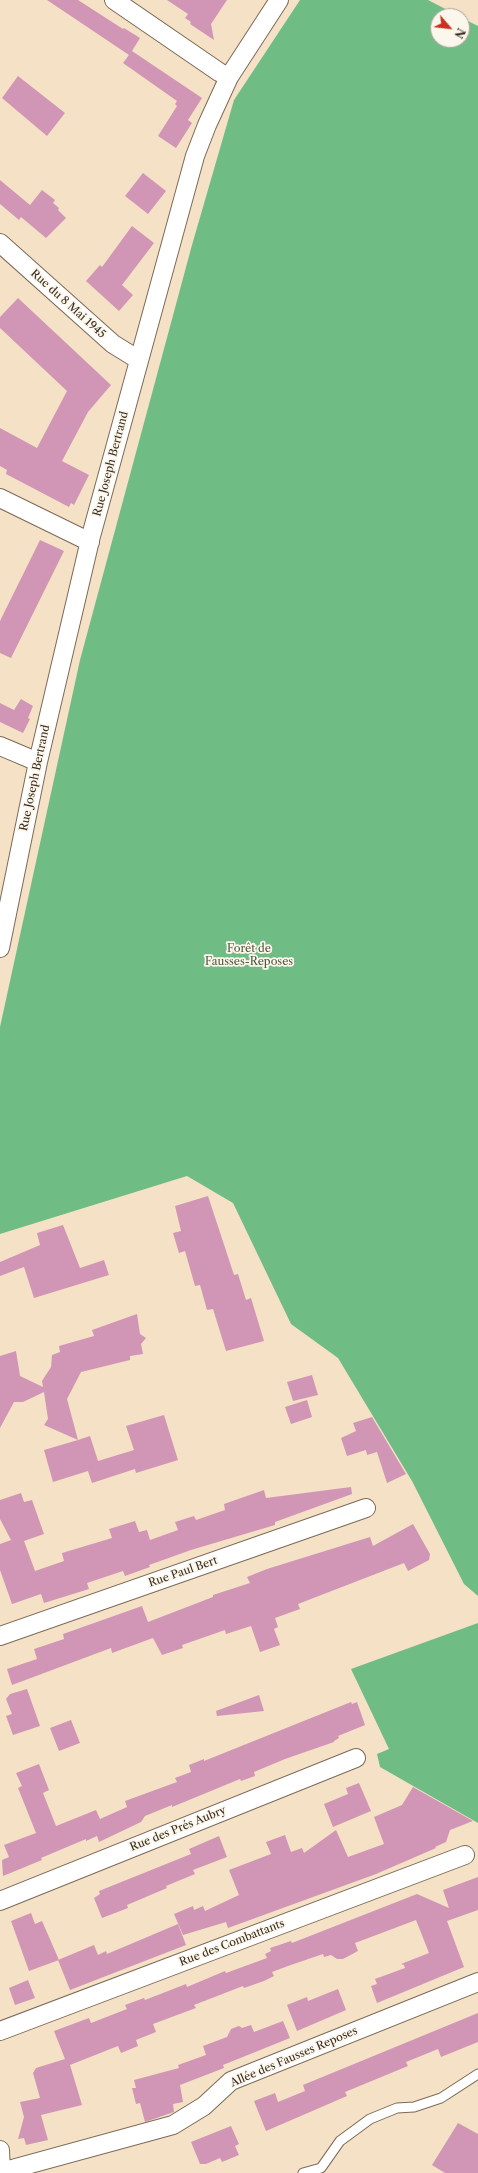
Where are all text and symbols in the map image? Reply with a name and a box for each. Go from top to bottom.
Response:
north arrow [430,8,470,48]
text: N [451,26,468,41]
street label: Rue du 8 Mai 1945 [28,267,108,341]
street label: Rue Joseph Bertrand [91,410,131,518]
street label: Rue Joseph Bertrand [17,724,53,832]
park label: Forêt de Fausses-Reposes [205,942,293,968]
street label: Rue Paul Bert [147,1554,219,1590]
street label: Rue des Prés Aubry [128,1804,228,1854]
street label: Rue des Combattants [178,1917,286,1969]
street label: Allée des Fausses Reposes [228,2024,360,2090]

